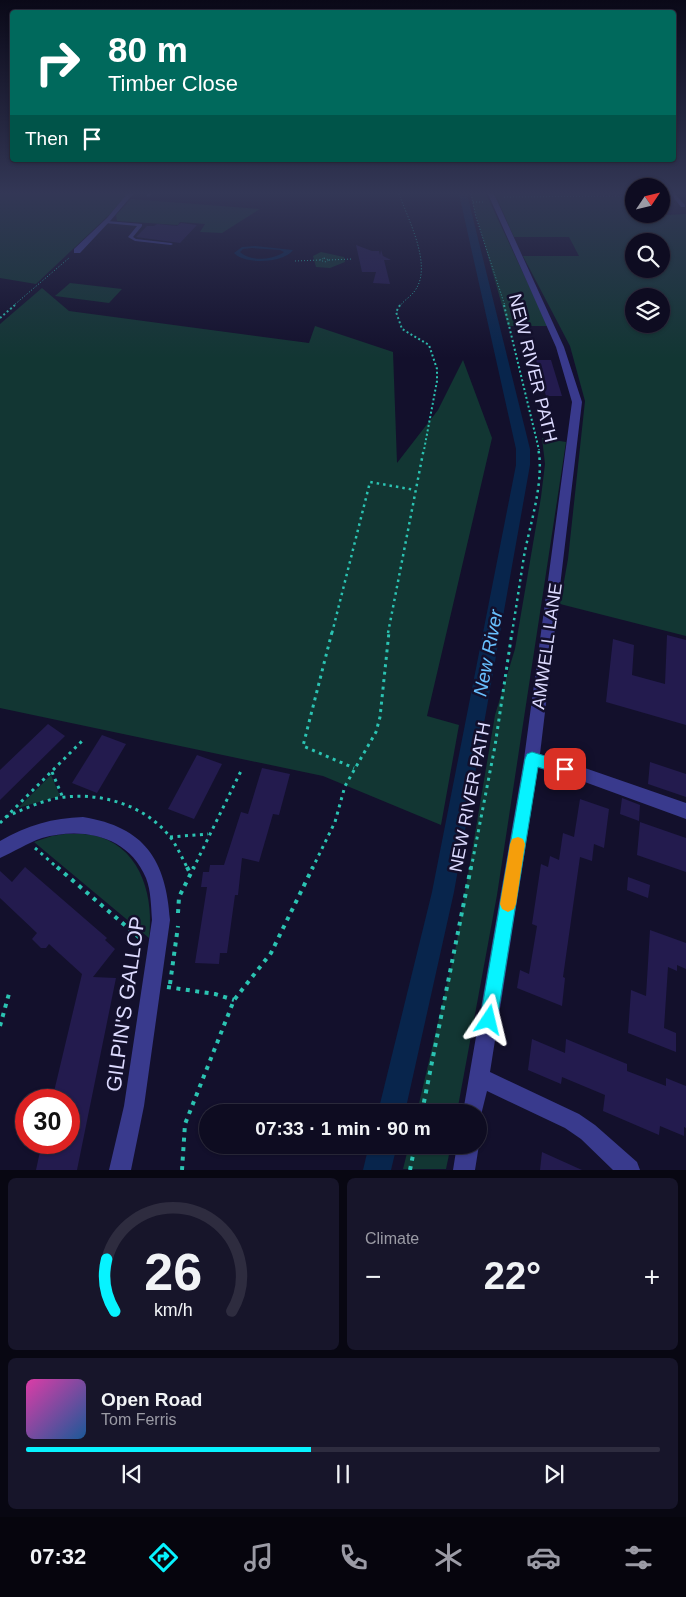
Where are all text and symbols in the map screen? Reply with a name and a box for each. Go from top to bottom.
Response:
icon: right [25,30,90,95]
text: 80 m [108,30,188,69]
text: Timber Close [108,71,238,96]
icon: arrive [78,125,106,153]
text: Then [25,128,68,149]
north arrow [625,178,670,222]
map controls [625,178,670,333]
button: search [625,233,670,278]
button: layers [625,288,670,333]
street label: NEW RIVER PATH [505,292,561,444]
street label: AMWELL LANE [528,582,566,710]
water label: New River [469,607,507,698]
street label: NEW RIVER PATH [446,720,494,874]
pin [544,748,586,790]
icon: arrive [551,755,579,783]
street label: GILPIN'S GALLOP [101,915,149,1093]
position arrow [462,993,514,1045]
speed limit sign: 30 [15,1089,80,1154]
text: 07:33 · 1 min · 90 m [255,1118,431,1139]
text: Climate [365,1230,419,1247]
text: 26 [145,1243,202,1301]
text: 22° [484,1255,541,1297]
text: − [365,1261,381,1292]
text: + [644,1261,660,1292]
text: km/h [154,1300,193,1320]
text: Open Road [101,1389,202,1410]
text: Tom Ferris [101,1411,177,1428]
icon: previous [118,1460,146,1488]
icon: pause [329,1460,357,1488]
icon: next [540,1460,568,1488]
icon: directions [146,1540,181,1575]
icon: music [241,1540,276,1575]
icon: phone [336,1540,371,1575]
icon: climate [431,1540,466,1575]
icon: car [526,1540,561,1575]
icon: filters [621,1540,656,1575]
text: 07:32 [30,1544,86,1569]

